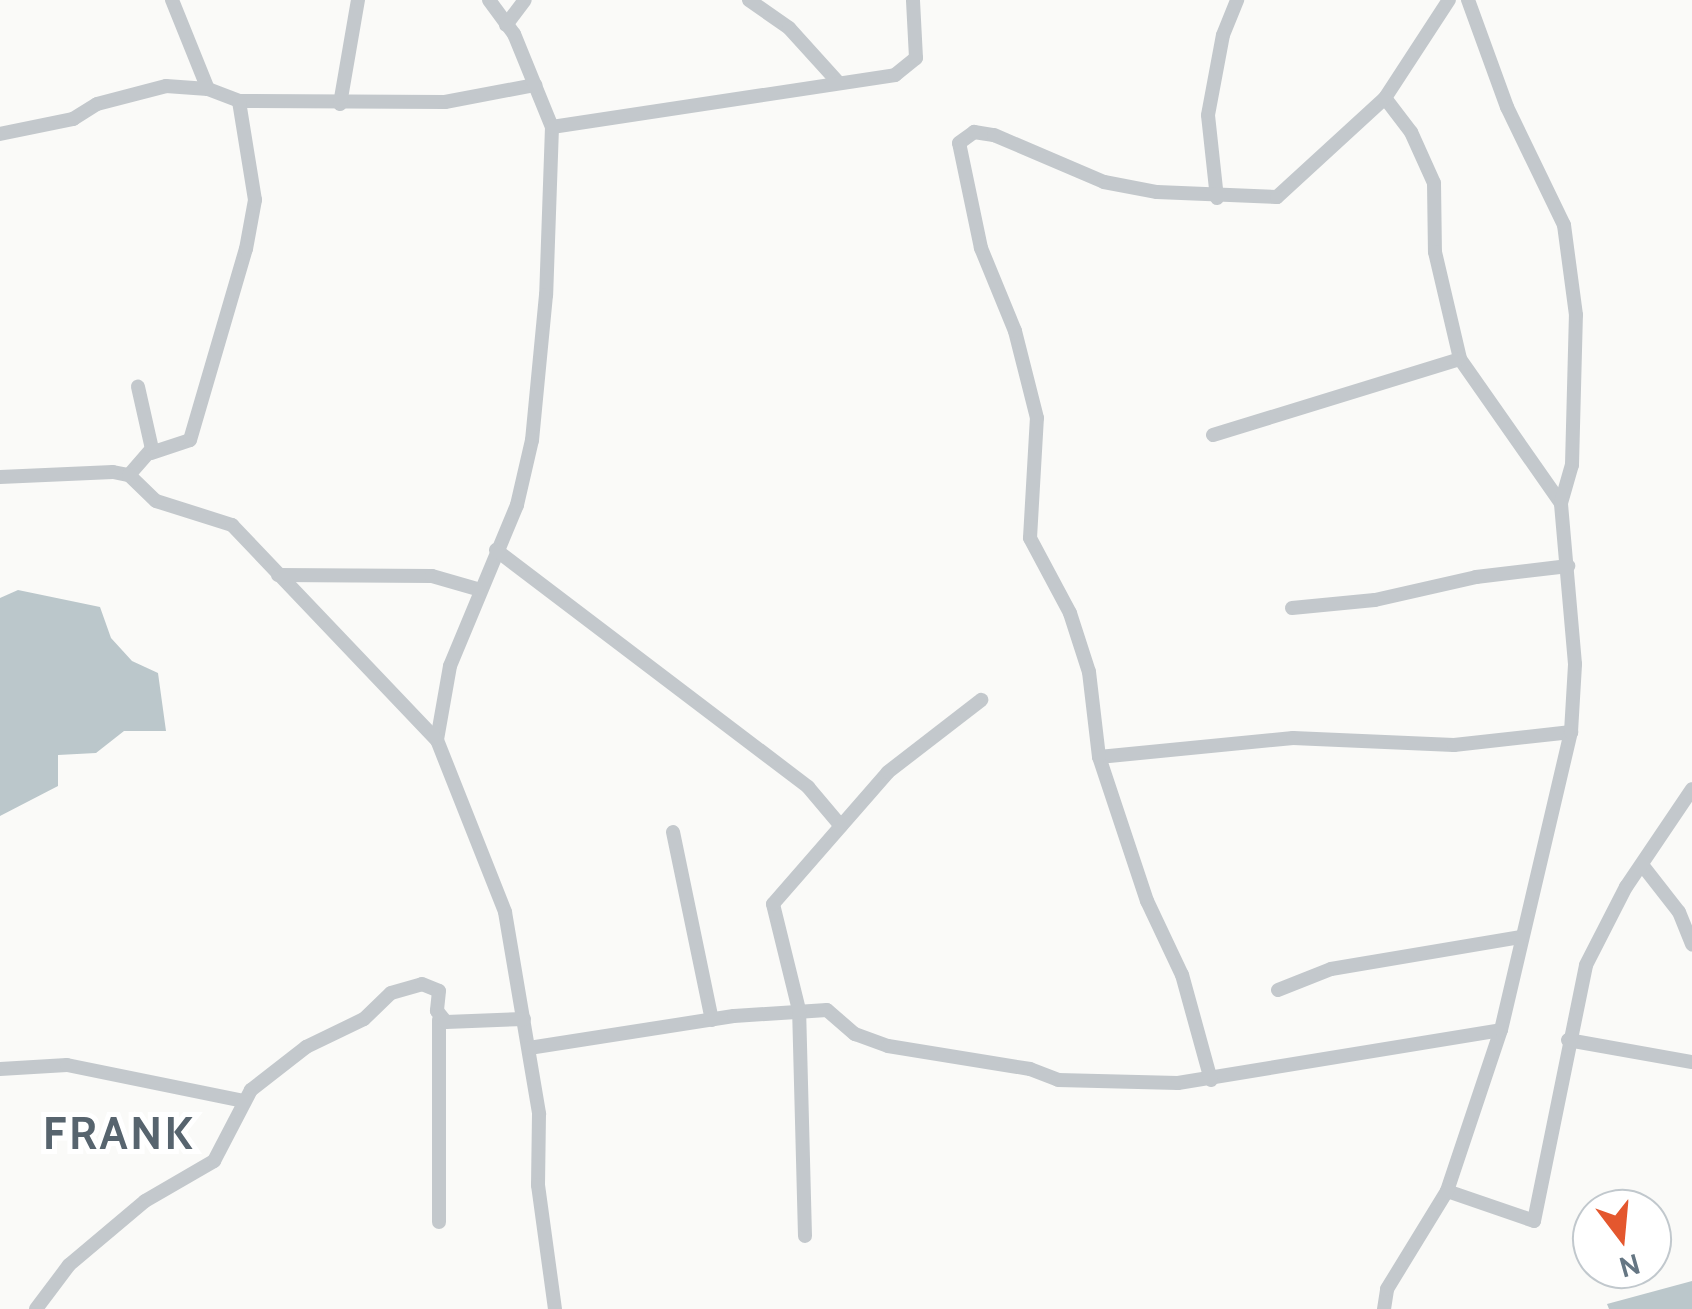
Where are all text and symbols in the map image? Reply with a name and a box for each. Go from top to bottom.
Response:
district label: FRANK [43,1107,195,1161]
north arrow [1572,1189,1672,1289]
text: N [1616,1247,1644,1285]

